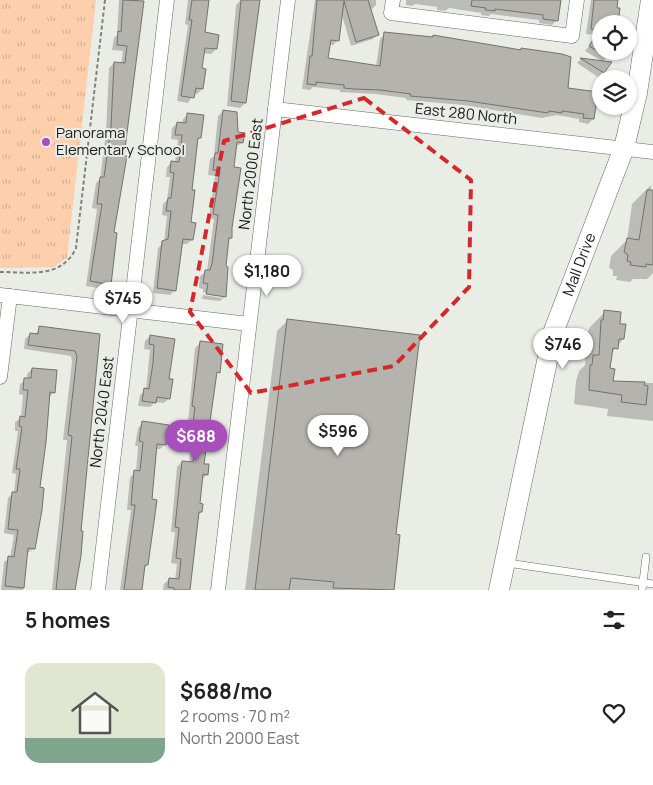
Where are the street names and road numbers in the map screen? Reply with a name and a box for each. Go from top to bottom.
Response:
street label: East 280 North [414,98,518,129]
street label: North 2000 East [233,117,268,231]
street label: Mall Drive [557,229,601,299]
street label: North 2040 East [84,355,119,469]

